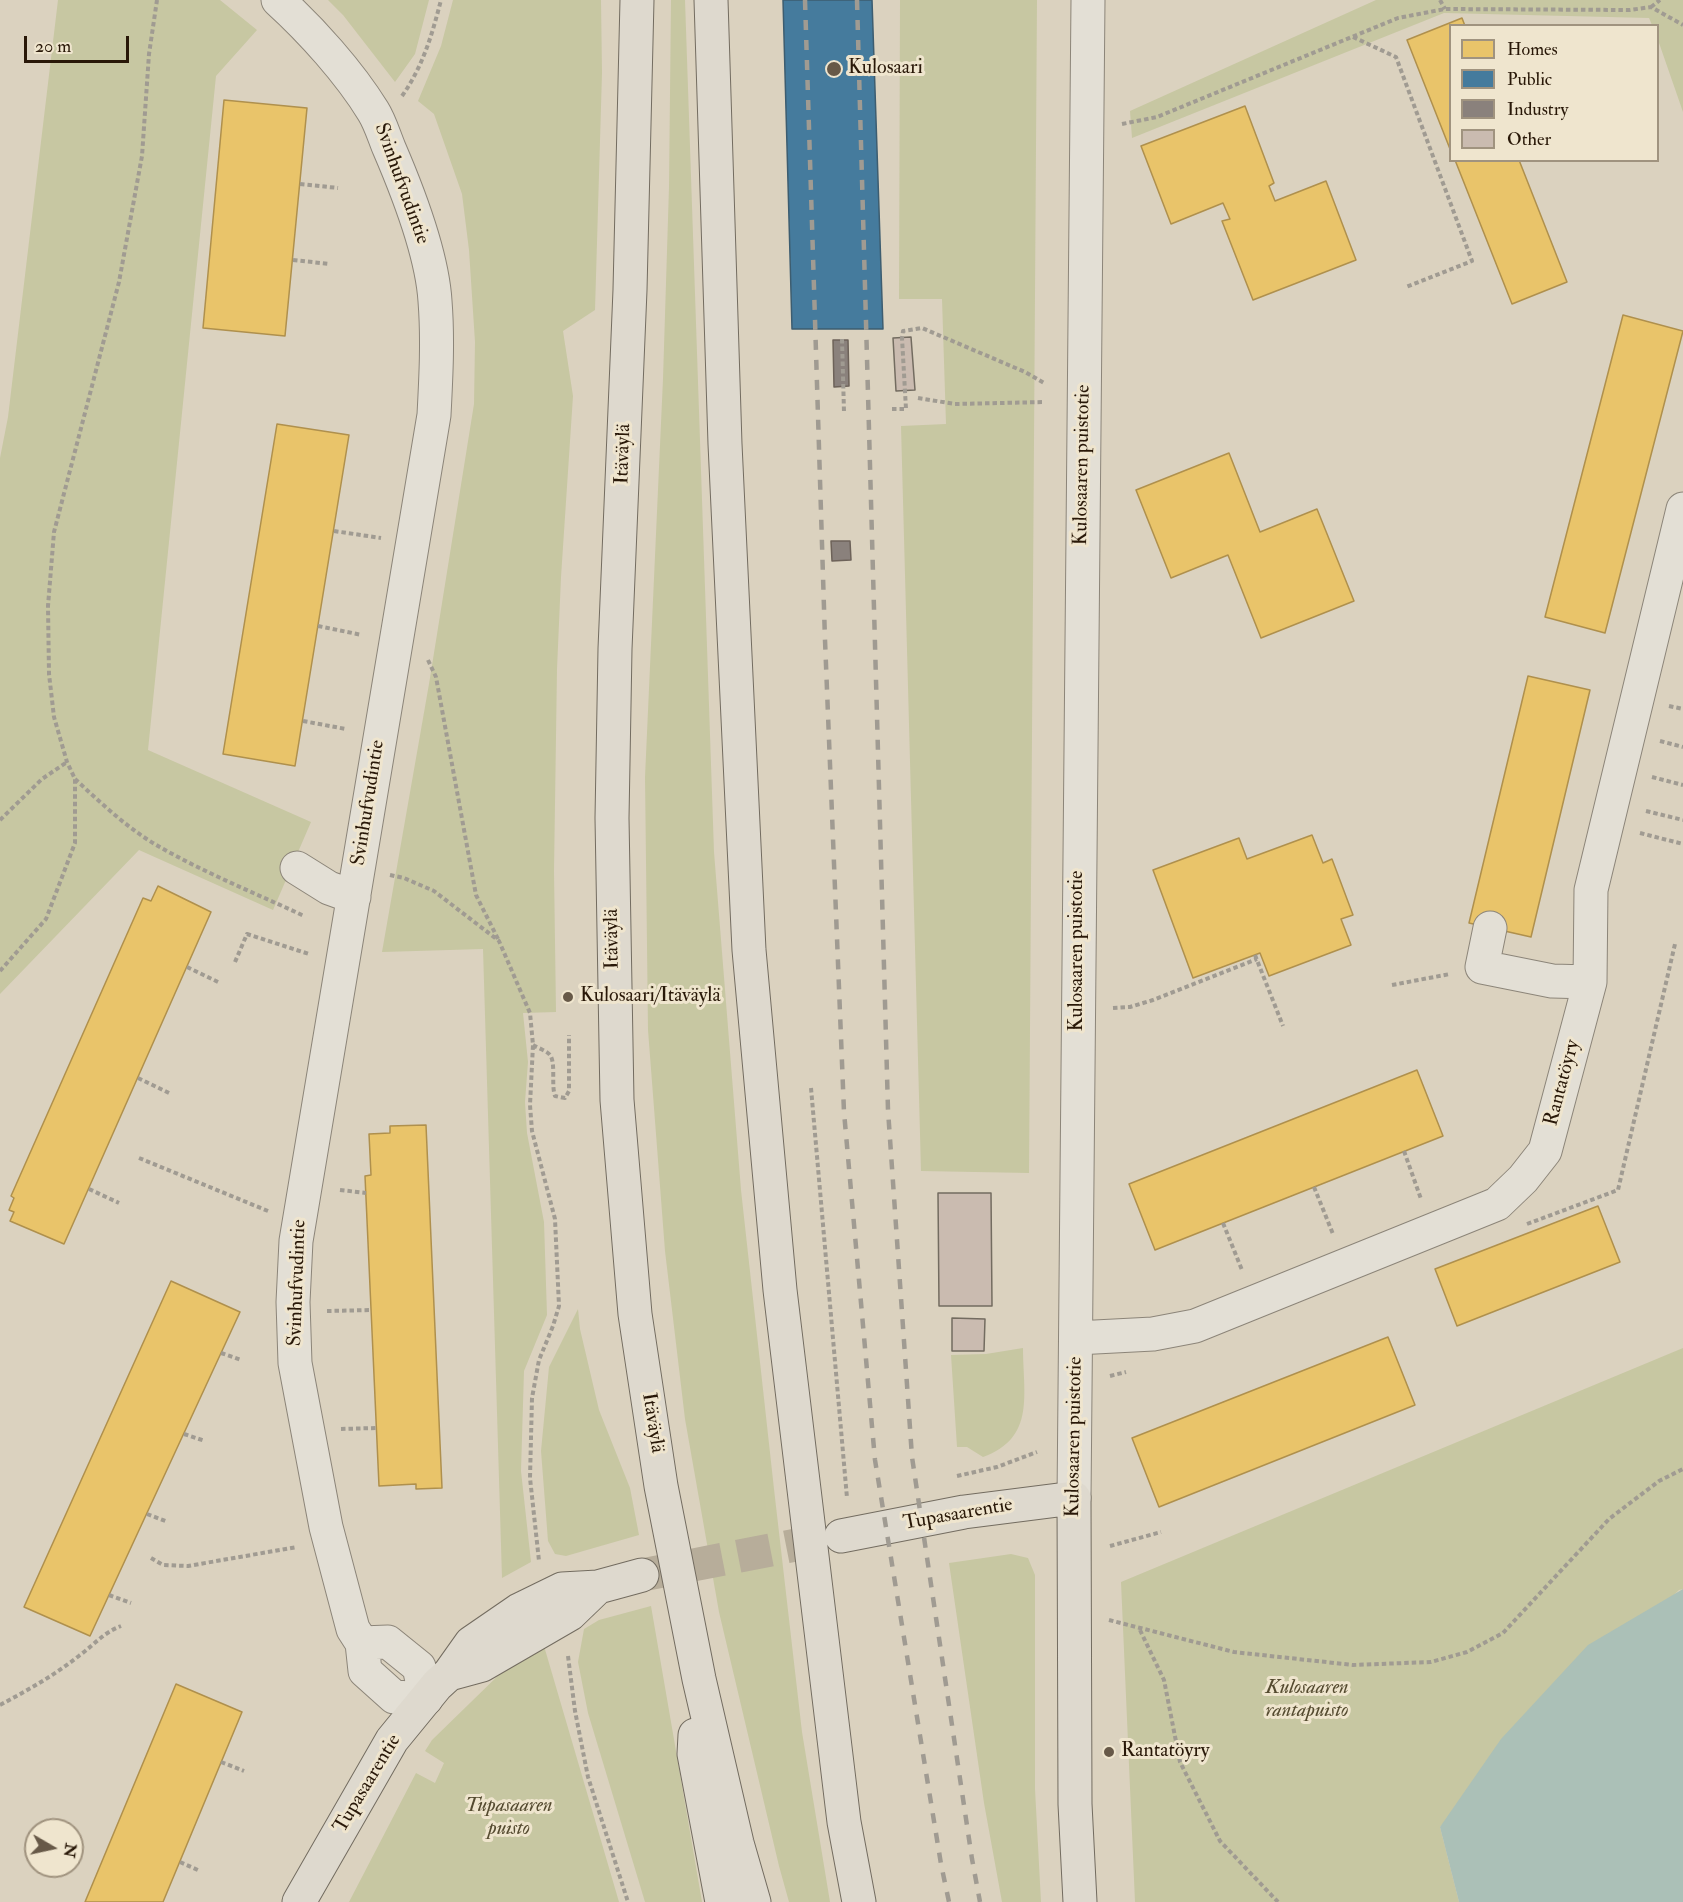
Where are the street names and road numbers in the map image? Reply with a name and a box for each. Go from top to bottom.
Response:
street label: Svinhufvudintie [368,120,434,248]
street label: Kulosaaren puistotie [1070,384,1096,546]
street label: Itäväylä [611,423,637,485]
street label: Svinhufvudintie [347,738,391,868]
street label: Kulosaaren puistotie [1066,871,1090,1031]
street label: Itäväylä [600,908,626,970]
street label: Rantatöyry [1540,1037,1586,1129]
street label: Svinhufvudintie [284,1219,312,1347]
street label: Kulosaaren puistotie [1062,1356,1088,1518]
street label: Itäväylä [635,1391,669,1455]
street label: Tupasaarentie [901,1494,1015,1536]
street label: Tupasaarentie [329,1730,407,1838]

